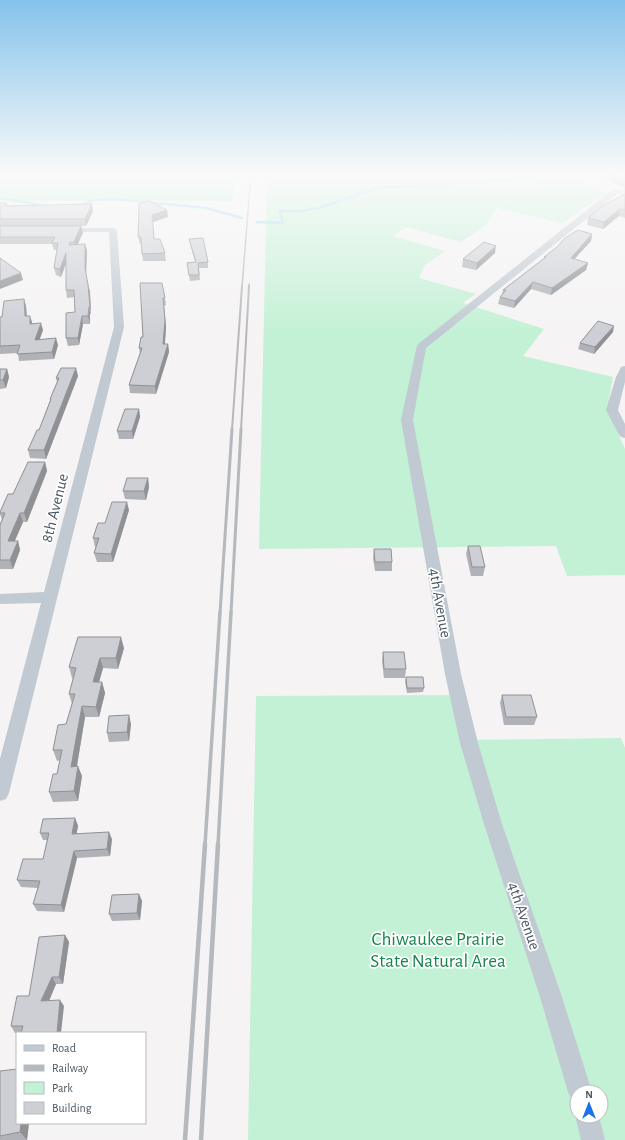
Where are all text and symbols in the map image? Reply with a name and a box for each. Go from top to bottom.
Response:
street label: 8th Avenue [39,472,71,544]
street label: 4th Avenue [426,567,454,639]
street label: 4th Avenue [505,880,543,952]
park label: Chiwaukee Prairie State Natural Area [370,930,506,971]
legend [16,1032,146,1124]
text: Road [52,1042,76,1054]
text: Railway [52,1062,88,1075]
text: Park [52,1082,73,1094]
north arrow [569,1084,609,1124]
text: N [585,1089,593,1100]
text: Building [52,1102,92,1114]

